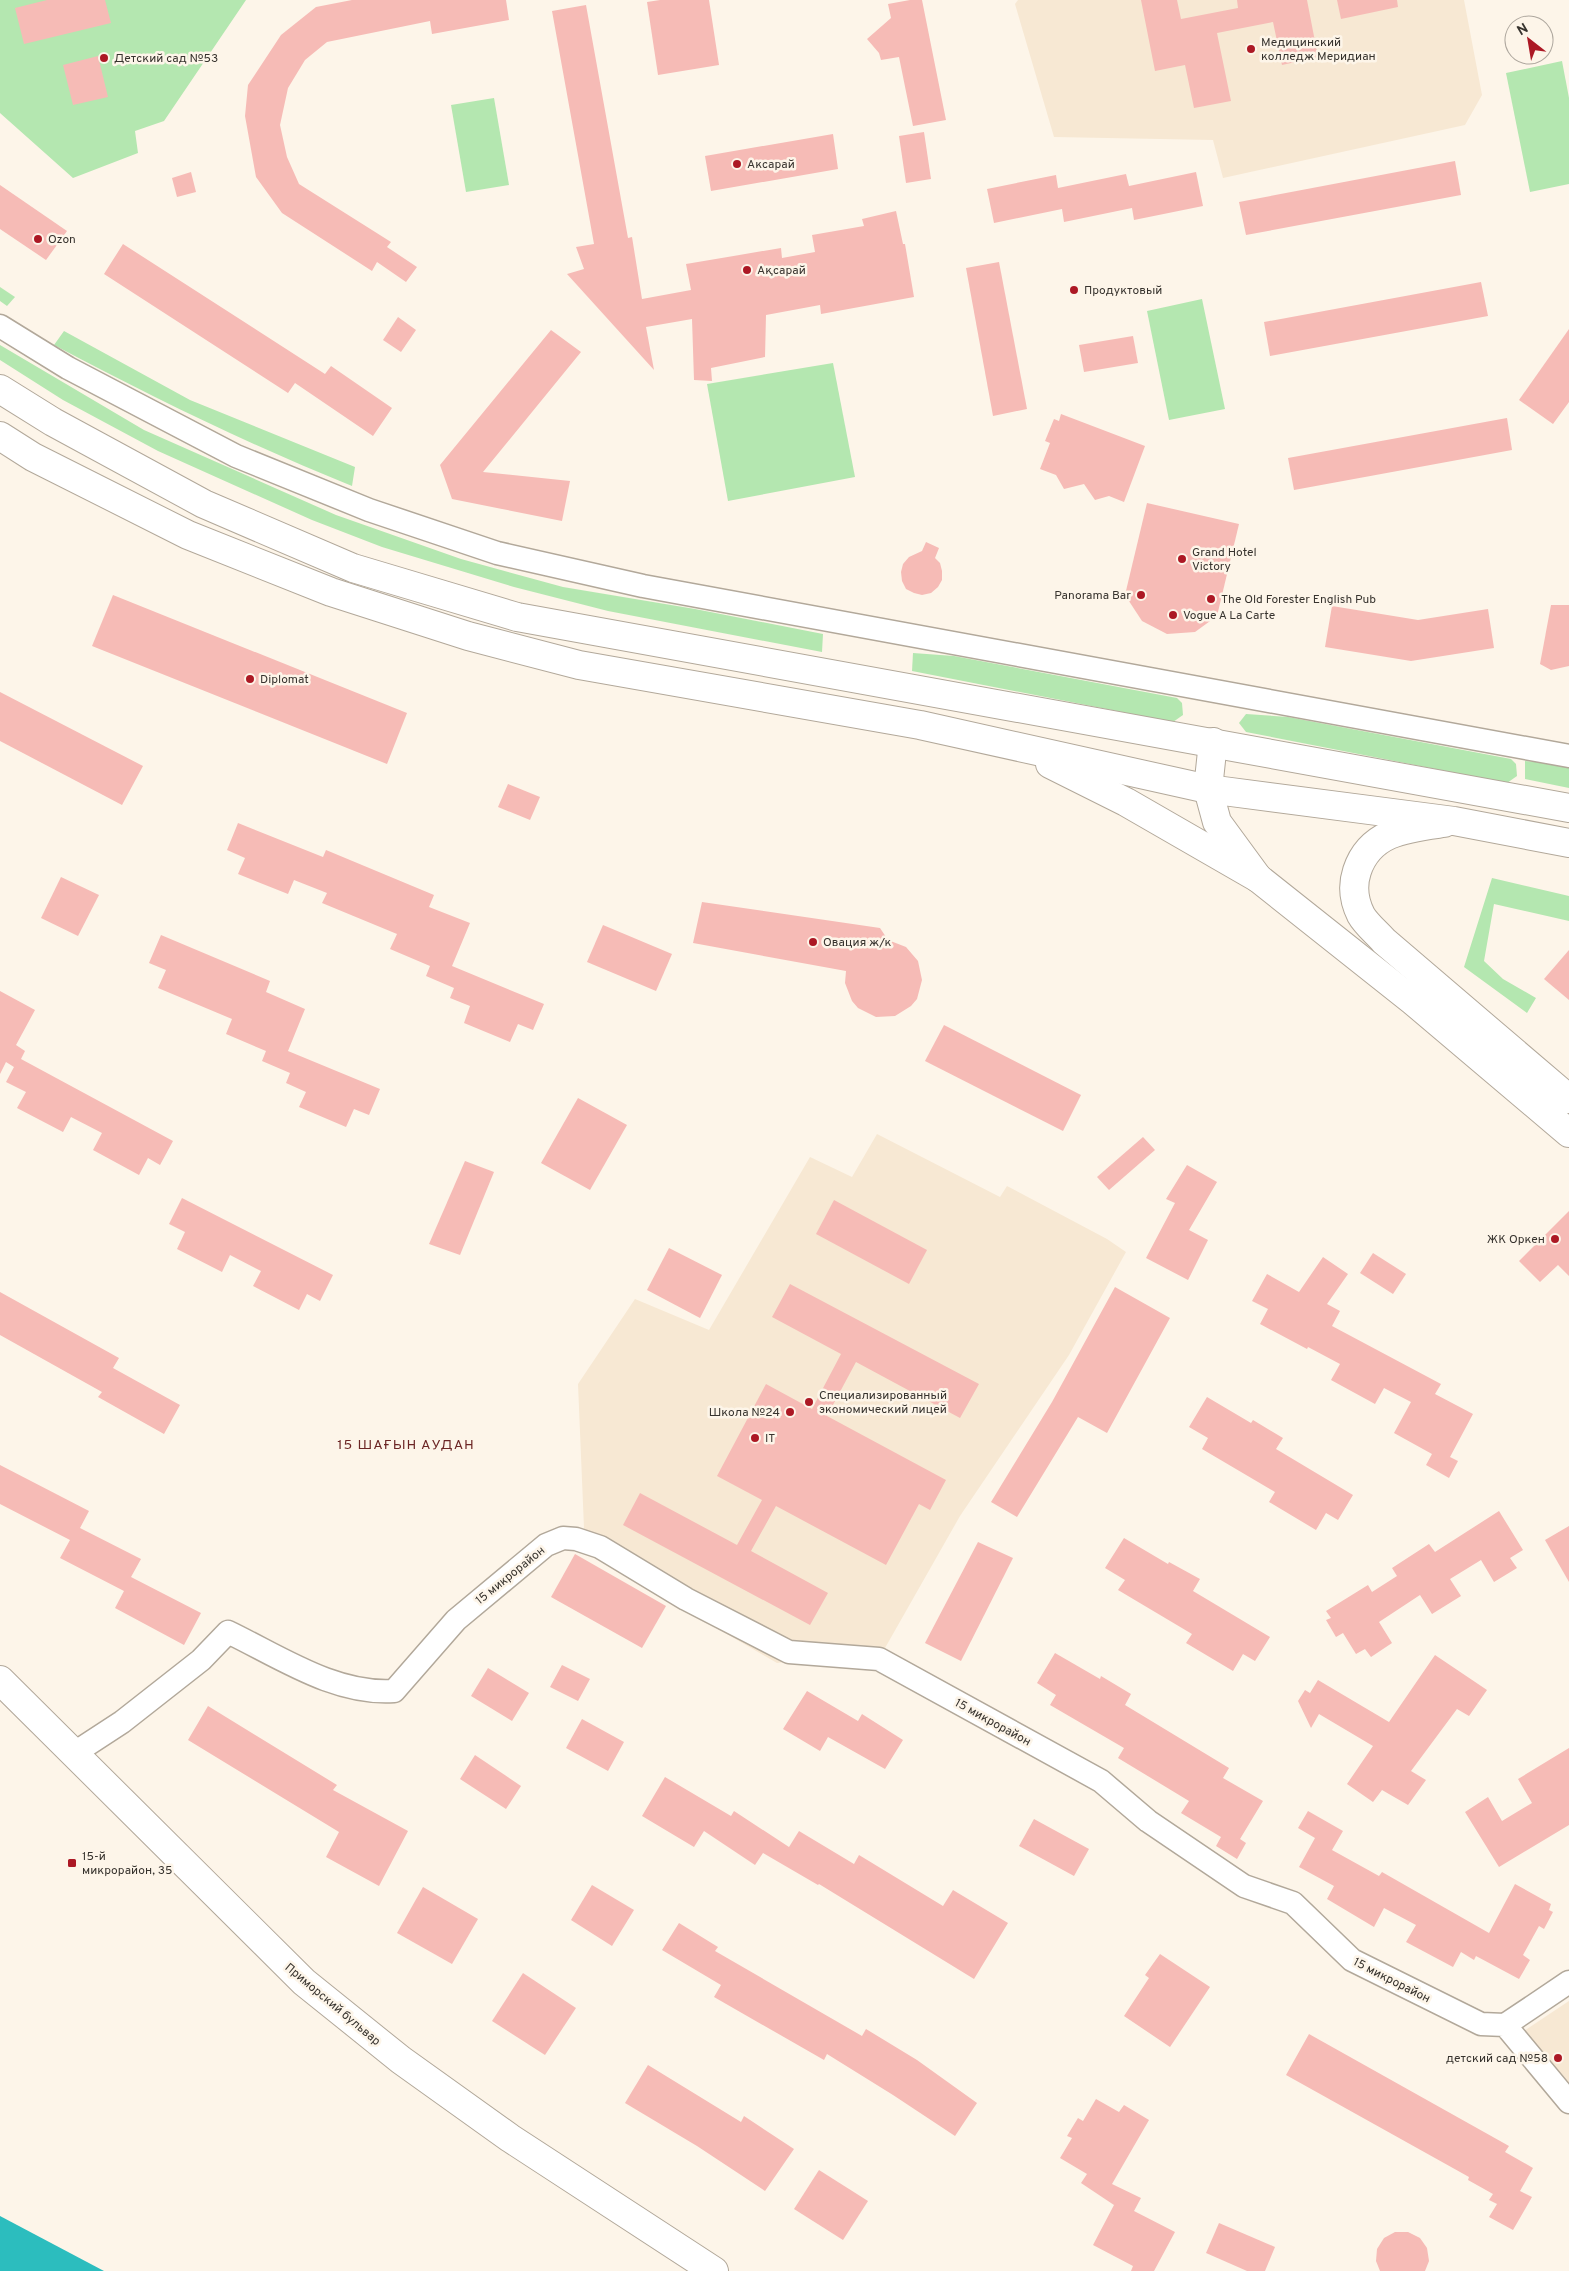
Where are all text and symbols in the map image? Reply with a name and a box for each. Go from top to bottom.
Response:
north arrow [1504,15,1554,65]
text: N [1514,20,1532,40]
place label: Медицинский колледж Меридиан [1261,35,1376,65]
marker: Медицинский колледж Меридиан [1245,43,1257,55]
place label: Детский сад №53 [114,51,218,67]
marker: Детский сад №53 [98,52,110,64]
place label: Аксарай [747,157,795,173]
marker: Аксарай [731,158,743,170]
place label: Ozon [48,232,76,248]
marker: Ozon [32,233,44,245]
place label: Ақсарай [757,263,806,279]
marker: Ақсарай [741,264,753,276]
place label: Продуктовый [1084,283,1162,299]
marker: Продуктовый [1068,284,1080,296]
place label: Grand Hotel Victory [1192,545,1257,575]
marker: Grand Hotel Victory [1176,553,1188,565]
place label: Panorama Bar [1054,588,1131,604]
marker: Panorama Bar [1135,589,1147,601]
place label: The Old Forester English Pub [1221,592,1376,608]
marker: The Old Forester English Pub [1205,593,1217,605]
place label: Vogue A La Carte [1183,608,1275,624]
marker: Vogue A La Carte [1167,609,1179,621]
place label: Diplomat [260,672,309,688]
marker: Diplomat [244,673,256,685]
place label: Овация ж/к [823,935,892,951]
marker: Овация ж/к [807,936,819,948]
place label: ЖК Оркен [1487,1232,1545,1248]
marker: ЖК Оркен [1549,1233,1561,1245]
place label: Специализированный экономический лицей [819,1388,947,1418]
marker: Специализированный экономический лицей [803,1396,815,1408]
place label: Школа №24 [709,1405,780,1421]
marker: Школа №24 [784,1406,796,1418]
place label: IT [765,1431,775,1447]
marker: IT [749,1432,761,1444]
district label: 15 ШАҒЫН АУДАН [337,1437,475,1454]
street label: 15 микрорайон [473,1543,549,1609]
street label: 15 микрорайон [952,1695,1033,1750]
place label: 15-й микрорайон, 35 [82,1849,172,1879]
marker: 15-й микрорайон, 35 [66,1857,78,1869]
street label: 15 микрорайон [1350,1955,1433,2007]
street label: Приморский бульвар [281,1960,384,2050]
place label: детский сад №58 [1446,2051,1548,2067]
marker: детский сад №58 [1552,2052,1564,2064]

